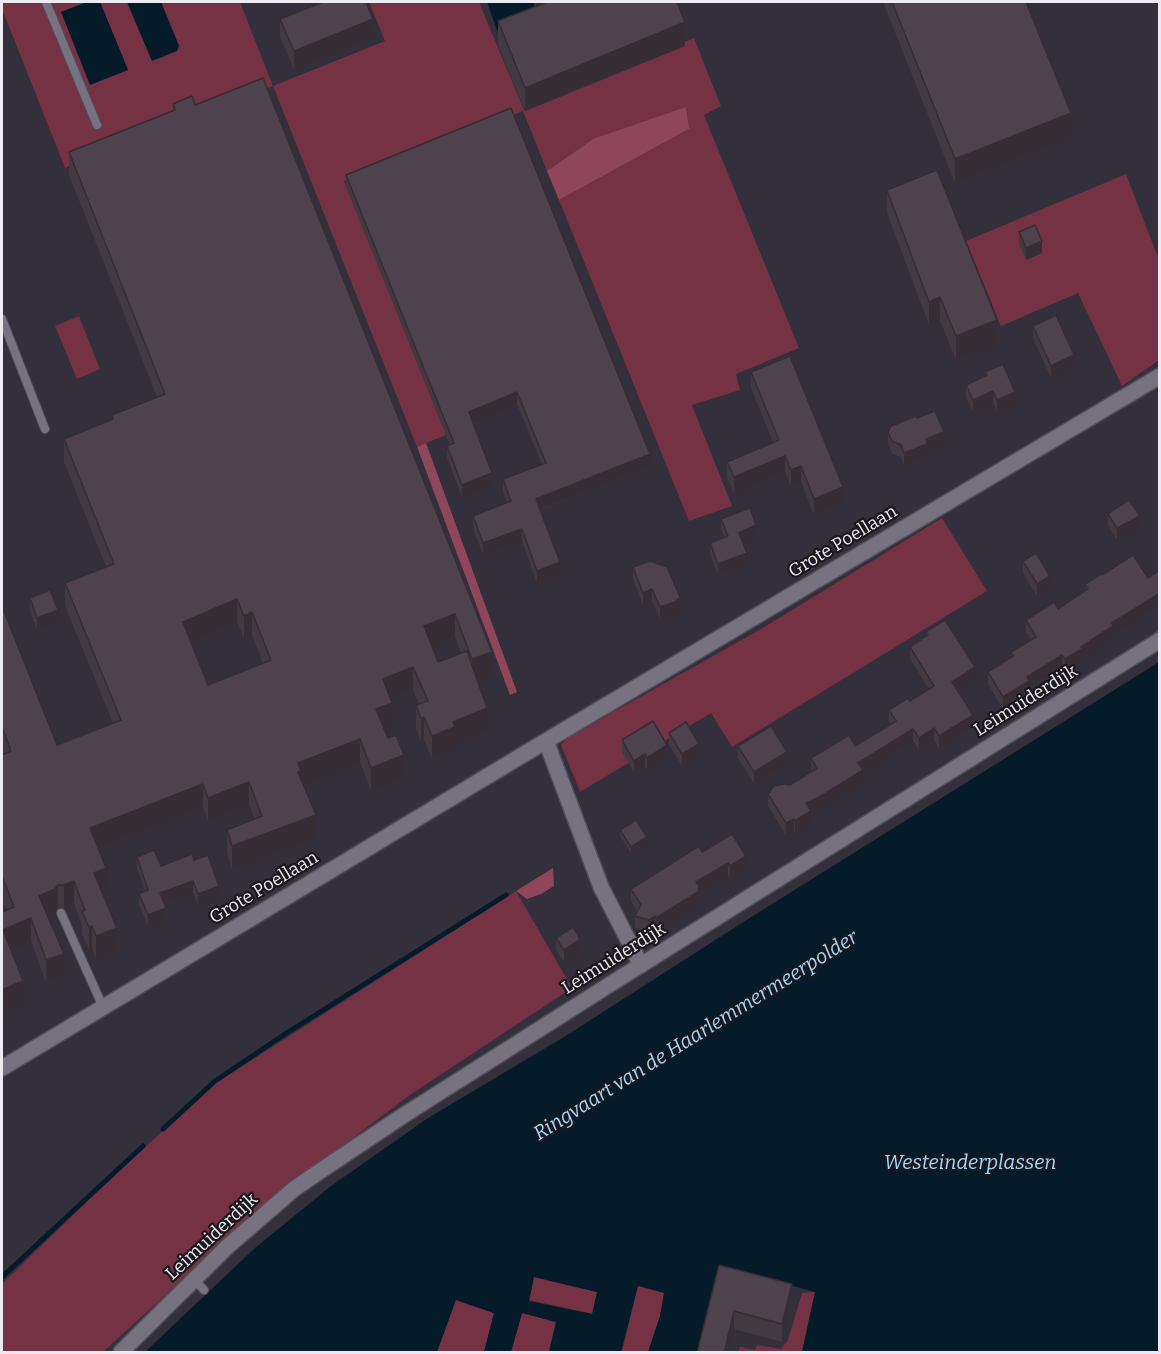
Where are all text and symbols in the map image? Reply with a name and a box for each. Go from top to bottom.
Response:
street label: Grote Poellaan [785,501,901,583]
street label: Leimuiderdijk [970,661,1082,741]
street label: Grote Poellaan [206,847,322,929]
street label: Leimuiderdijk [558,919,670,999]
water label: Ringvaart van de Haarlemmermeerpolder [529,926,863,1146]
water label: Westeinderplassen [884,1151,1056,1175]
street label: Leimuiderdijk [162,1189,262,1285]

